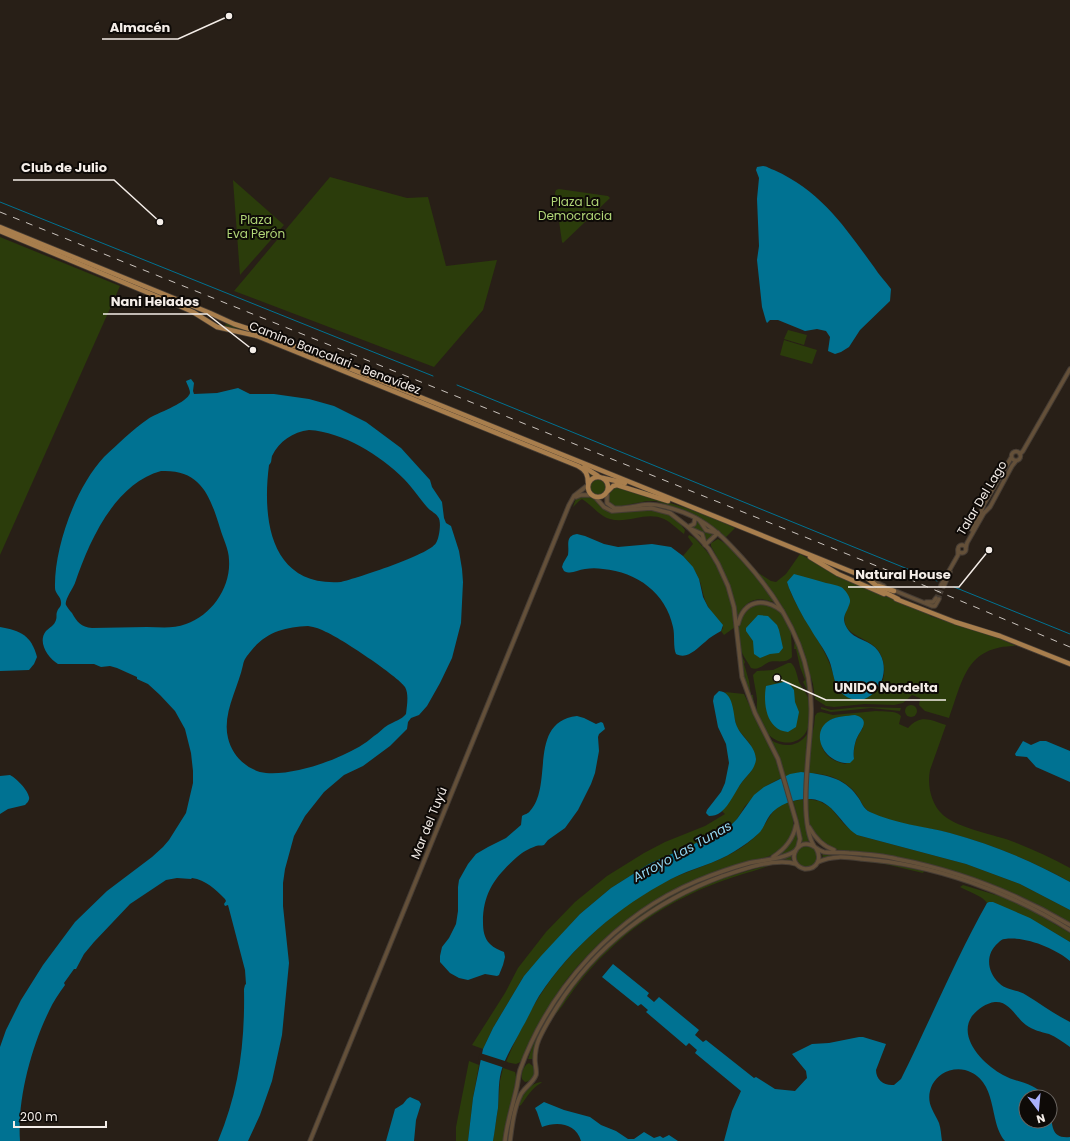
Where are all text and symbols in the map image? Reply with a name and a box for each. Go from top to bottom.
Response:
callout: Almacén [102,14,178,39]
text: Almacén [110,18,171,37]
callout: Club de Julio [13,155,114,180]
text: Club de Julio [21,158,107,177]
park label: Plaza La Democracia [538,193,612,224]
park label: Plaza Eva Perón [227,211,285,242]
callout: Nani Helados [103,289,207,314]
text: Nani Helados [111,292,199,311]
street label: Camino Bancalari - Benavídez [247,317,423,398]
street label: Talar Del Lago [953,457,1011,538]
callout: Natural House [848,562,959,587]
text: Natural House [855,565,951,584]
callout: UNIDO Nordelta [826,675,946,700]
text: UNIDO Nordelta [834,678,938,697]
street label: Mar del Tuyú [406,784,451,861]
water label: Arroyo Las Tunas [628,816,735,887]
north arrow [1018,1089,1058,1129]
scale bar [14,1103,106,1129]
text: 200 m [20,1108,58,1125]
text: N [1035,1110,1047,1127]

